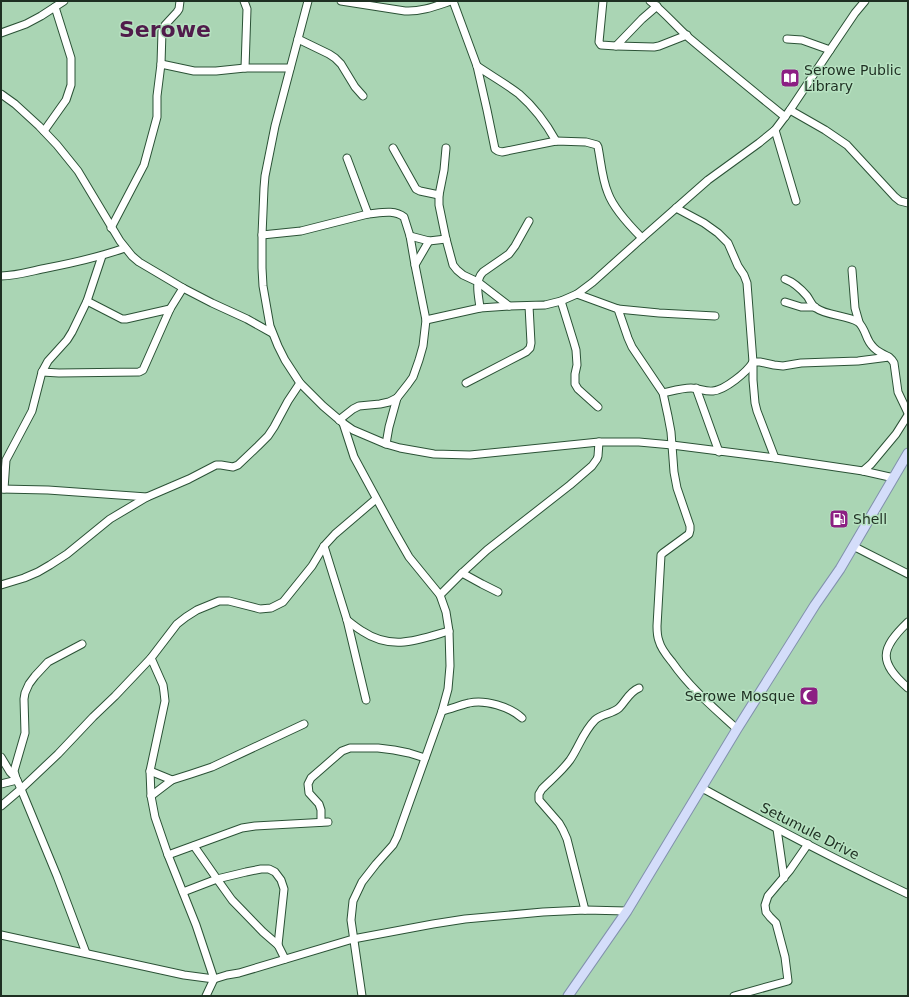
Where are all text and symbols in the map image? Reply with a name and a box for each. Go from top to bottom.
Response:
district label: Serowe [119,17,211,42]
place label: Serowe Public Library [804,62,901,94]
library icon: Serowe Public Library [779,67,801,89]
fuel station icon: Shell [828,508,850,530]
place label: Shell [853,511,887,527]
mosque icon: Serowe Mosque [798,685,820,707]
place label: Serowe Mosque [685,688,795,704]
street label: Setumule Drive [758,799,862,863]

